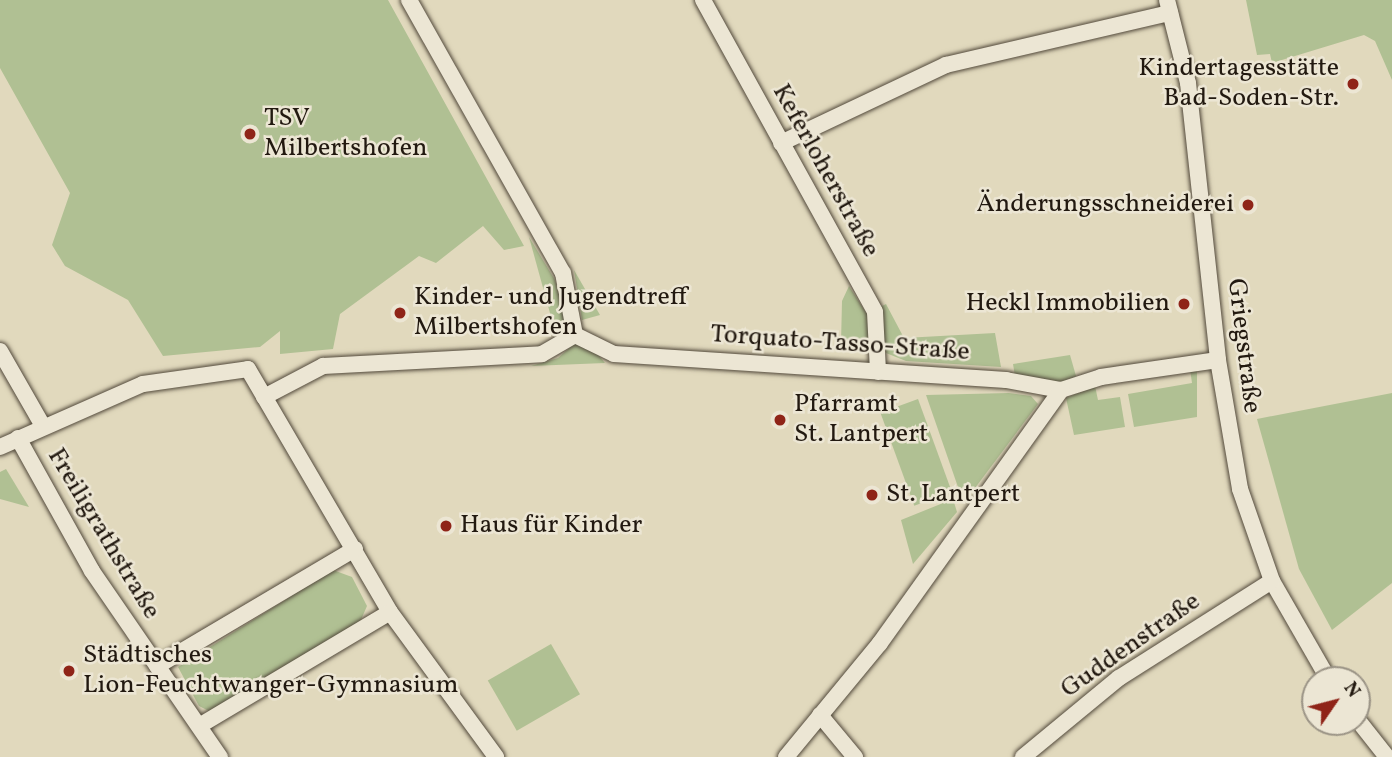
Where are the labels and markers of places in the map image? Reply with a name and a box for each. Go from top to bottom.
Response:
place label: Kindertagesstätte Bad-Soden-Str. [1138,53,1339,114]
marker: Kindertagesstätte Bad-Soden-Str. [1345,76,1361,92]
place label: TSV Milbertshofen [264,103,428,164]
marker: TSV Milbertshofen [242,126,258,142]
place label: Änderungsschneiderei [976,189,1234,221]
marker: Änderungsschneiderei [1240,197,1256,213]
place label: Kinder- und Jugendtreff Milbertshofen [414,282,688,344]
place label: Heckl Immobilien [966,288,1170,320]
marker: Heckl Immobilien [1176,296,1192,312]
marker: Kinder- und Jugendtreff Milbertshofen [392,305,408,321]
place label: Pfarramt St. Lantpert [794,389,928,450]
marker: Pfarramt St. Lantpert [772,412,788,428]
place label: St. Lantpert [886,479,1020,511]
marker: St. Lantpert [864,487,880,503]
place label: Haus für Kinder [460,510,642,542]
marker: Haus für Kinder [438,518,454,534]
place label: Städtisches Lion-Feuchtwanger-Gymnasium [83,640,458,702]
marker: Städtisches Lion-Feuchtwanger-Gymnasium [61,663,77,679]

